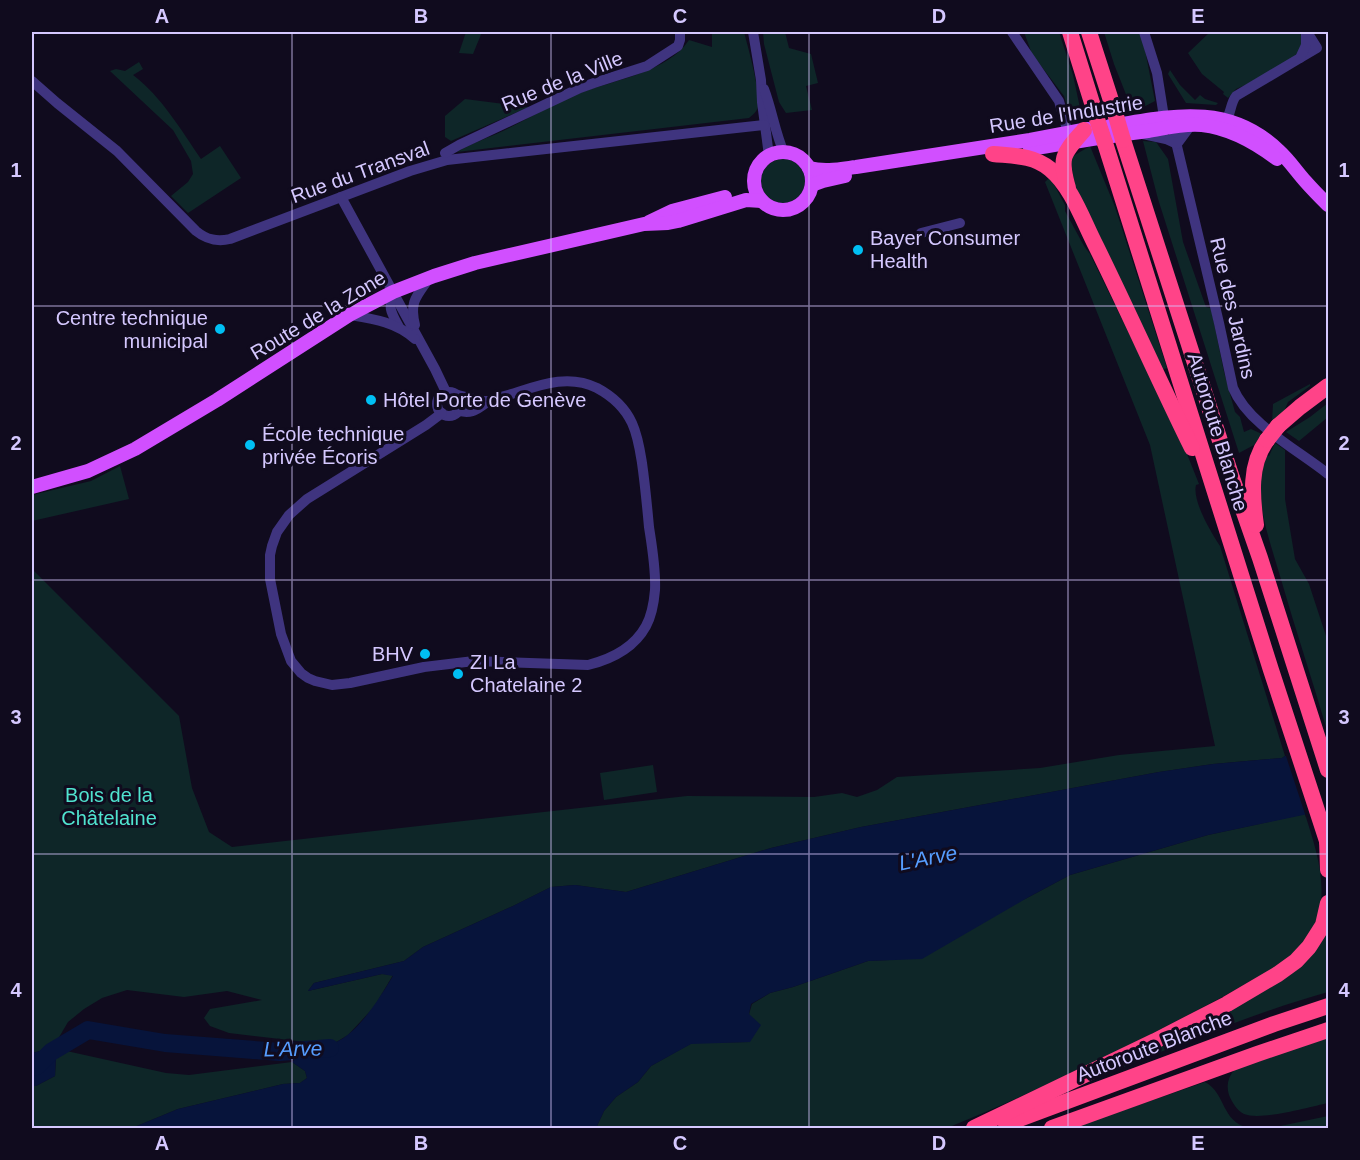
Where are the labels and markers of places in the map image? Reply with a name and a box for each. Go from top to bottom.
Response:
place label: Bayer Consumer Health [870,227,1020,272]
marker: Bayer Consumer Health [851,243,865,257]
place label: Centre technique municipal [56,307,208,352]
marker: Centre technique municipal [213,322,227,336]
place label: Hôtel Porte de Genève [383,389,586,411]
marker: Hôtel Porte de Genève [364,393,378,407]
place label: École technique privée Écoris [262,423,404,468]
marker: École technique privée Écoris [243,438,257,452]
place label: BHV [372,643,414,665]
marker: BHV [418,647,432,661]
place label: ZI La Chatelaine 2 [470,651,582,696]
marker: ZI La Chatelaine 2 [451,667,465,681]

